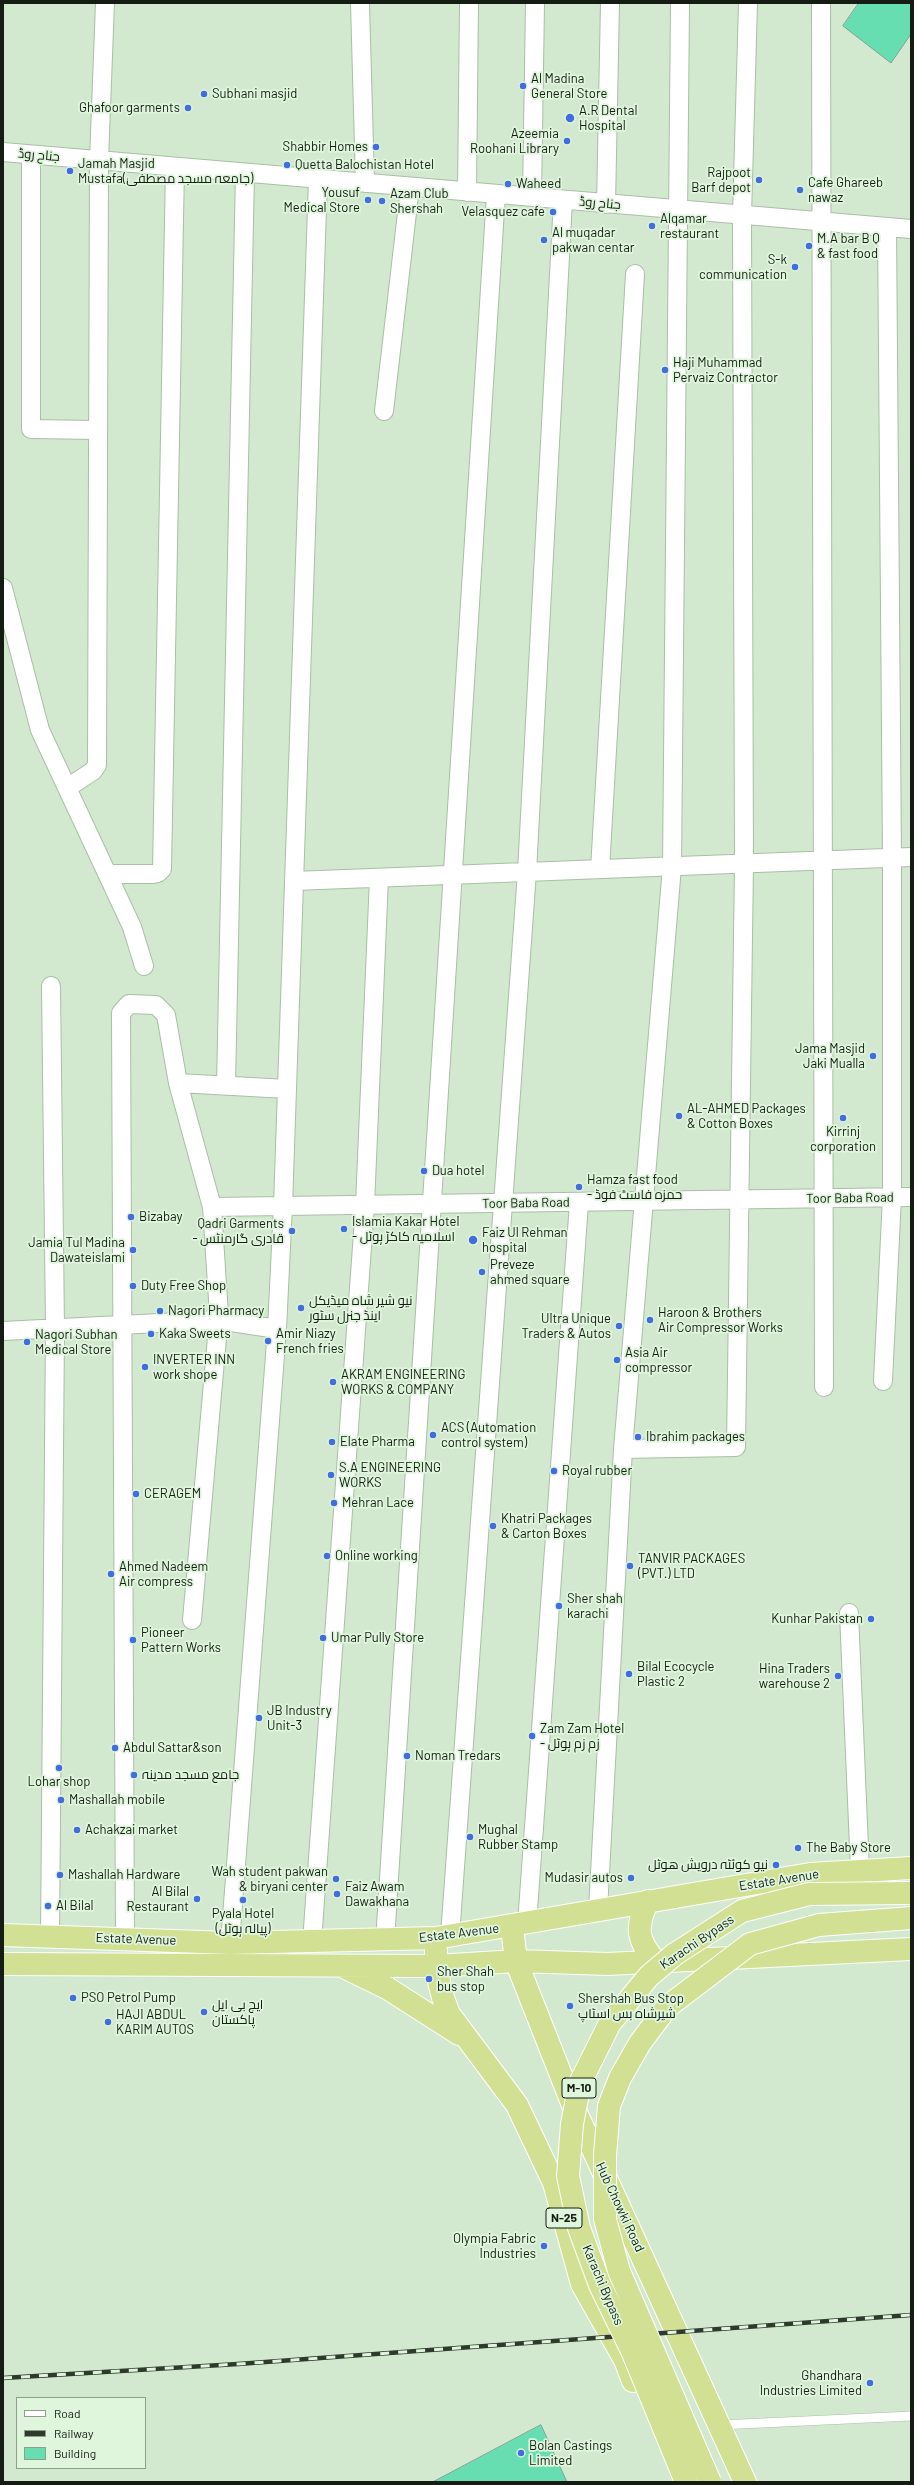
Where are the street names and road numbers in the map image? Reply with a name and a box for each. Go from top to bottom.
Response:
street label: جناح روڈ [18,145,60,165]
street label: جناح روڈ [579,193,621,213]
street label: Toor Baba Road [806,1189,894,1207]
street label: Toor Baba Road [482,1194,570,1212]
street label: Estate Avenue [738,1866,820,1894]
street label: Karachi Bypass [657,1912,737,1972]
street label: Estate Avenue [418,1920,500,1946]
street label: Estate Avenue [95,1930,177,1948]
road number: M-10 [562,2078,596,2098]
street label: Hub Chowki Road [592,2160,648,2254]
road number: N-25 [546,2208,582,2228]
street label: Karachi Bypass [579,2242,627,2328]

